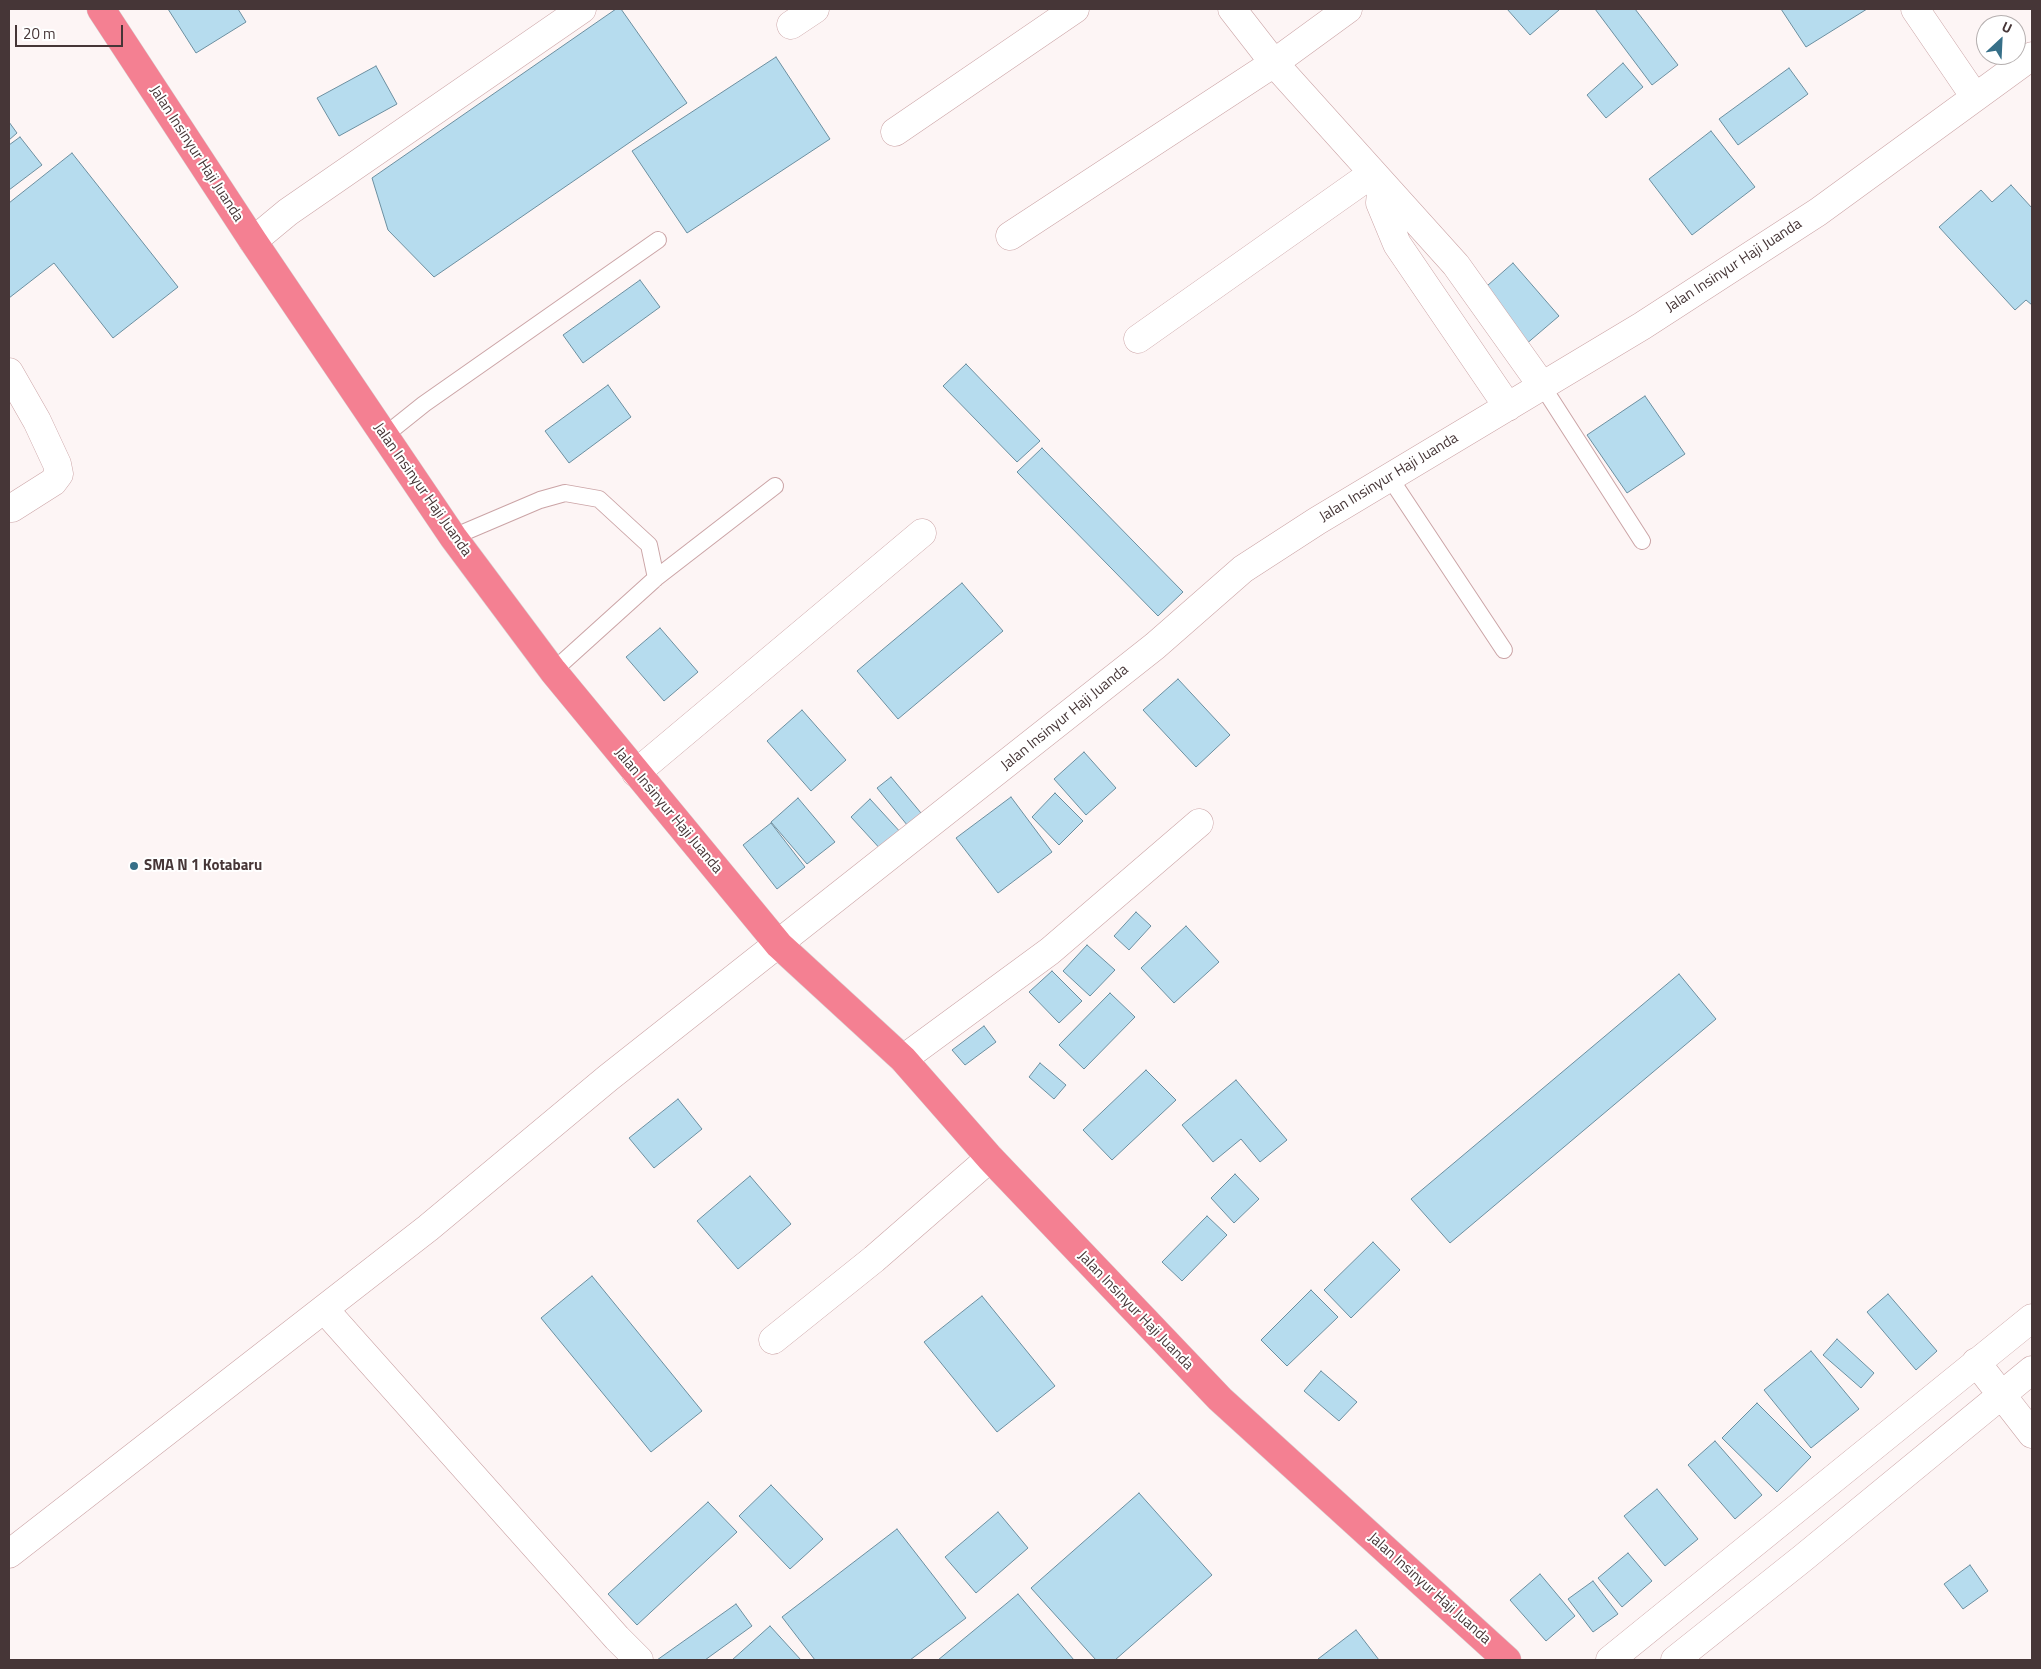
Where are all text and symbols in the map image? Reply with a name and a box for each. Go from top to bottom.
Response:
scale bar [18,15,125,47]
north arrow [1976,15,2026,65]
text: U [1999,15,2016,38]
text: 20 m [23,22,56,45]
street label: Jalan Insinyur Haji Juanda [145,83,247,225]
street label: Jalan Insinyur Haji Juanda [1663,215,1805,317]
street label: Jalan Insinyur Haji Juanda [369,420,475,560]
street label: Jalan Insinyur Haji Juanda [1316,429,1462,527]
street label: Jalan Insinyur Haji Juanda [998,661,1132,775]
street label: Jalan Insinyur Haji Juanda [610,744,726,878]
place label: SMA N 1 Kotabaru [144,857,262,875]
marker: SMA N 1 Kotabaru [128,860,140,872]
street label: Jalan Insinyur Haji Juanda [1073,1248,1197,1374]
street label: Jalan Insinyur Haji Juanda [1364,1529,1494,1649]

